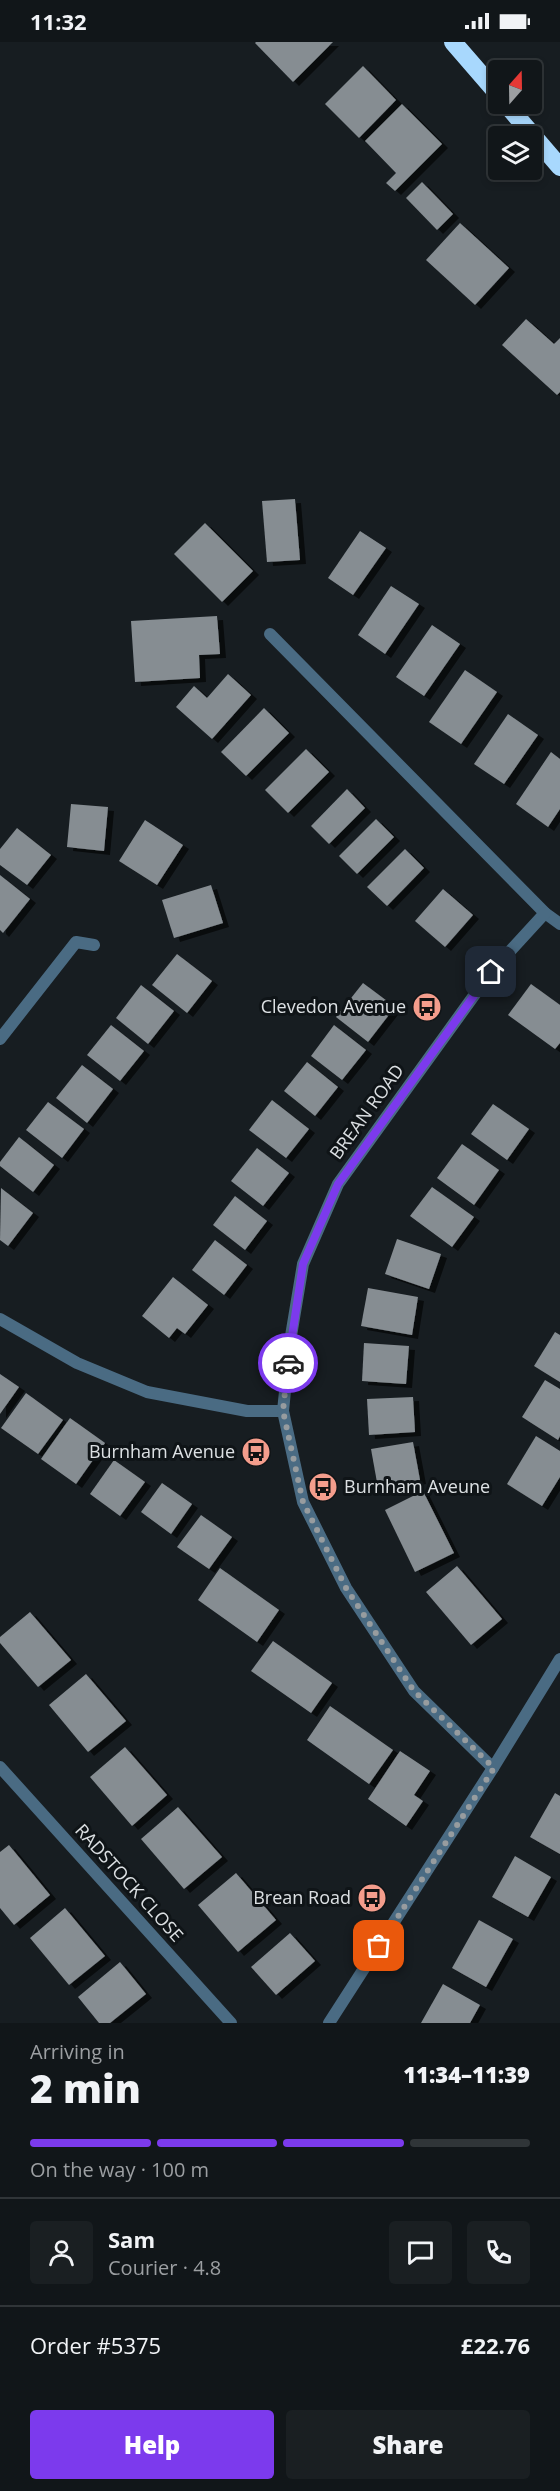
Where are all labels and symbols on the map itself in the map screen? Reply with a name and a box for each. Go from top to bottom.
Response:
north arrow [488,60,542,114]
pin [465,946,516,997]
bus stop icon: Clevedon Avenue [411,991,443,1023]
place label: Clevedon Avenue [261,994,406,1018]
street label: BREAN ROAD [324,1059,409,1164]
courier [258,1333,318,1393]
bus stop icon: Burnham Avenue [240,1436,272,1468]
place label: Burnham Avenue [89,1439,235,1463]
bus stop icon: Burnham Aveune [307,1471,339,1503]
place label: Burnham Aveune [344,1474,490,1498]
street label: RADSTOCK CLOSE [70,1818,189,1946]
bus stop icon: Brean Road [356,1882,388,1914]
place label: Brean Road [253,1885,351,1909]
pin [353,1920,404,1971]

